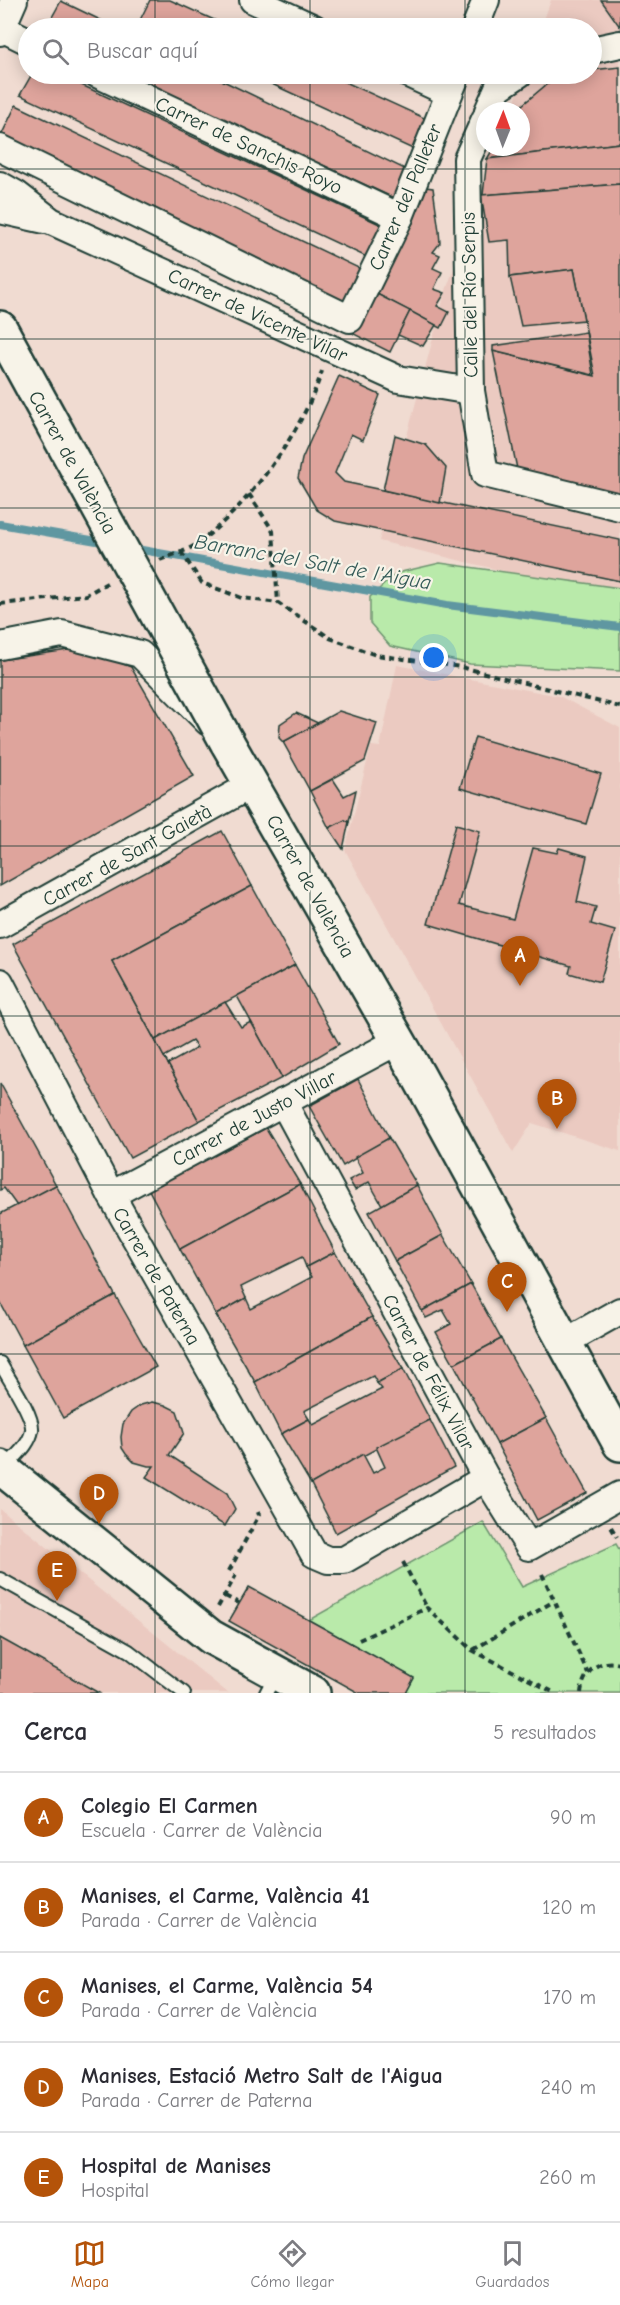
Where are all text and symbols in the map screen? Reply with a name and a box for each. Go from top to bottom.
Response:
search box [18,18,602,84]
icon: search [39,35,72,68]
text: Buscar aquí [87,38,198,64]
street label: Carrer de Sanchis Royo [152,92,346,199]
north arrow [476,102,530,156]
street label: Carrer del Palleter [364,120,447,274]
street label: Calle del Río Serpis [457,212,482,378]
street label: Carrer de Vicente Vilar [164,264,351,367]
street label: Carrer de València [24,387,121,538]
water label: Barranc del Salt de l'Aigua [193,529,433,595]
your location [419,643,448,672]
street label: Carrer de Sant Gaietà [39,799,216,911]
street label: Carrer de València [262,811,359,962]
pin: A [500,936,540,986]
street label: Carrer de Justo Villar [168,1065,340,1171]
pin: B [538,1080,576,1129]
street label: Carrer de Paterna [108,1203,205,1349]
pin: C [488,1262,526,1312]
street label: Carrer de Félix Vilar [378,1290,479,1454]
pin: D [80,1474,118,1524]
pin: E [38,1552,76,1601]
text: Cerca [24,1717,88,1747]
text: 5 resultados [493,1721,596,1744]
text: Colegio El Carmen [81,1793,258,1819]
text: A [38,1806,49,1829]
text: 90 m [550,1806,596,1829]
text: Escuela · Carrer de València [81,1819,323,1842]
text: Manises, el Carme, València 41 [81,1883,370,1909]
text: B [37,1896,50,1919]
text: 120 m [542,1896,596,1919]
text: Parada · Carrer de València [81,1909,317,1932]
text: Manises, el Carme, València 54 [81,1973,373,1999]
text: C [37,1986,50,2009]
text: 170 m [543,1986,596,2009]
text: Parada · Carrer de València [81,1999,317,2022]
text: Manises, Estació Metro Salt de l'Aigua [81,2063,443,2089]
text: D [37,2076,50,2099]
text: 240 m [541,2076,596,2099]
text: Parada · Carrer de Paterna [81,2089,313,2112]
text: Hospital de Manises [81,2153,271,2179]
text: E [38,2166,49,2189]
text: 260 m [539,2166,596,2189]
text: Hospital [81,2179,149,2202]
tab: Mapa [71,2237,109,2291]
tab: Cómo llegar [250,2237,334,2291]
tab: Guardados [475,2237,549,2291]

